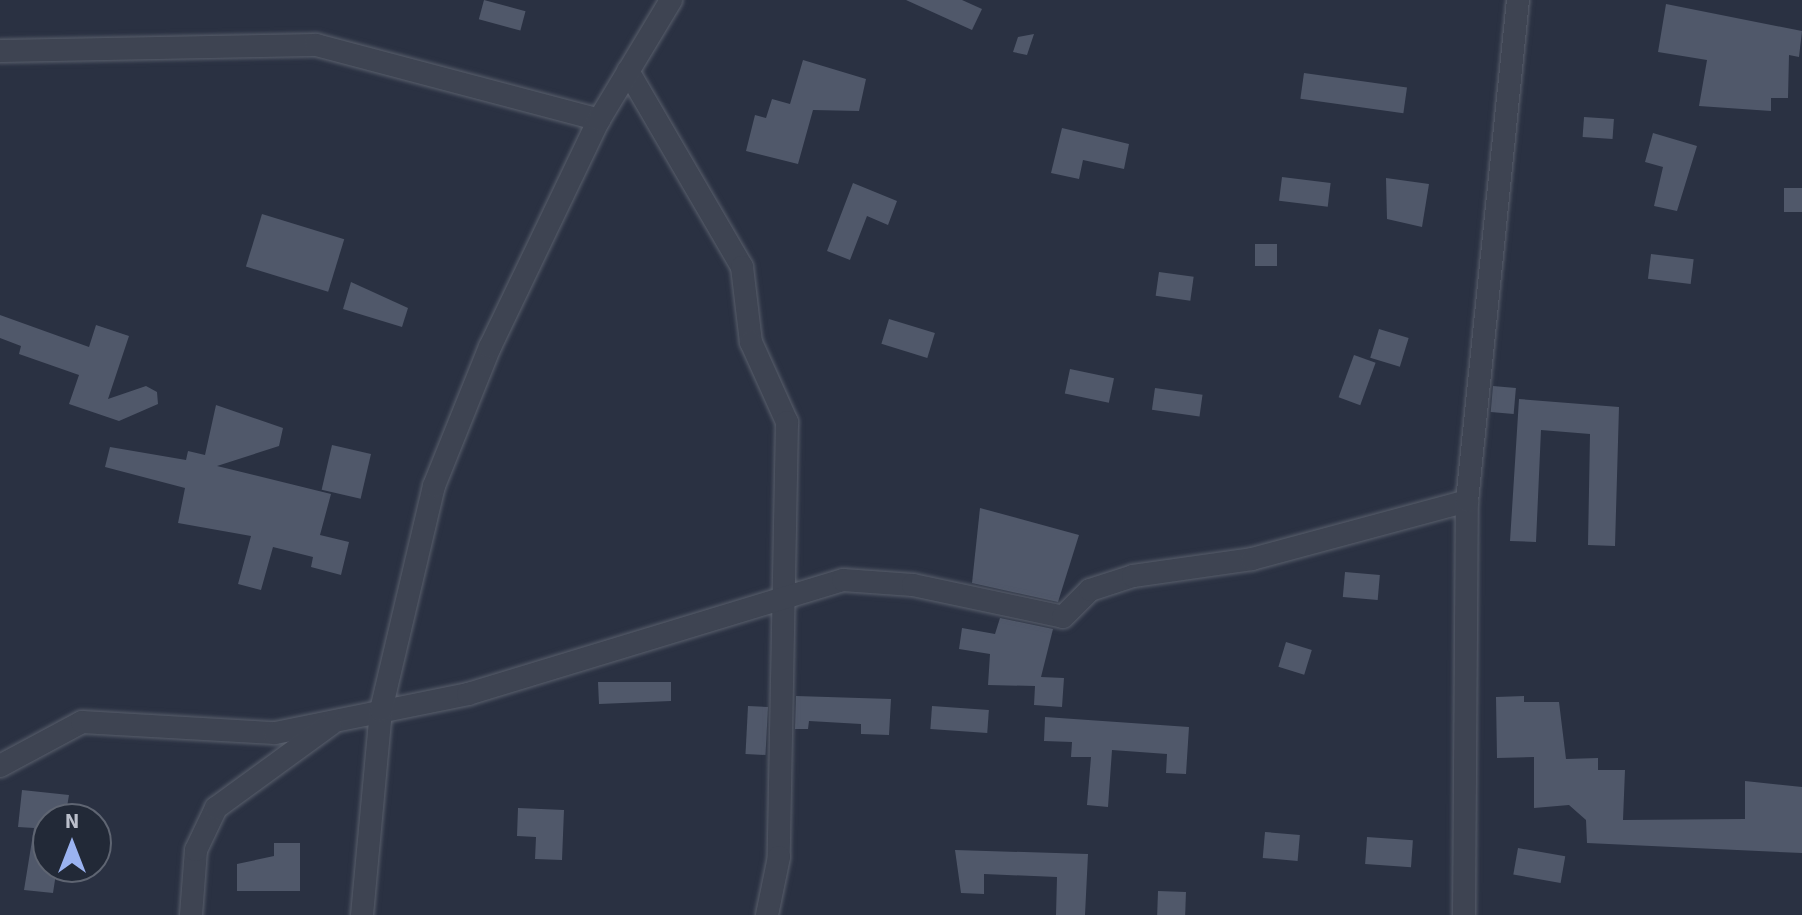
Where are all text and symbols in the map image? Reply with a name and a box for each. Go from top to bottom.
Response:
north arrow [32,803,112,883]
text: N [65,805,79,837]

